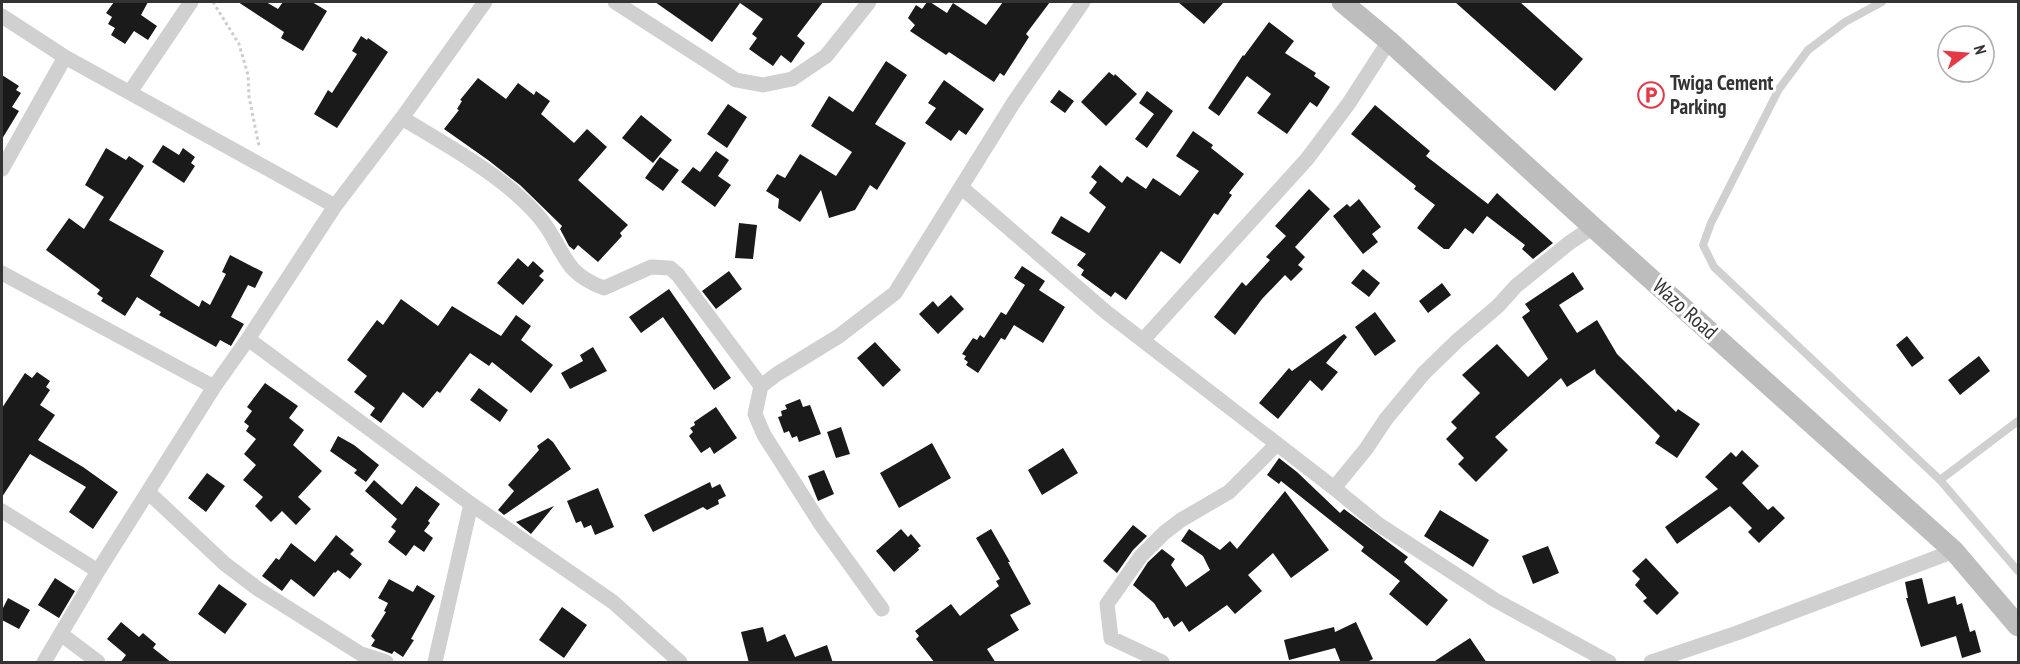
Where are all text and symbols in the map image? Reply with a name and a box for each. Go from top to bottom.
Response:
north arrow [1936,24,1996,84]
text: N [1970,43,1991,57]
place label: Twiga Cement Parking [1670,69,1773,120]
parking icon: Twiga Cement Parking [1636,80,1666,110]
street label: Wazo Road [1647,272,1724,345]

